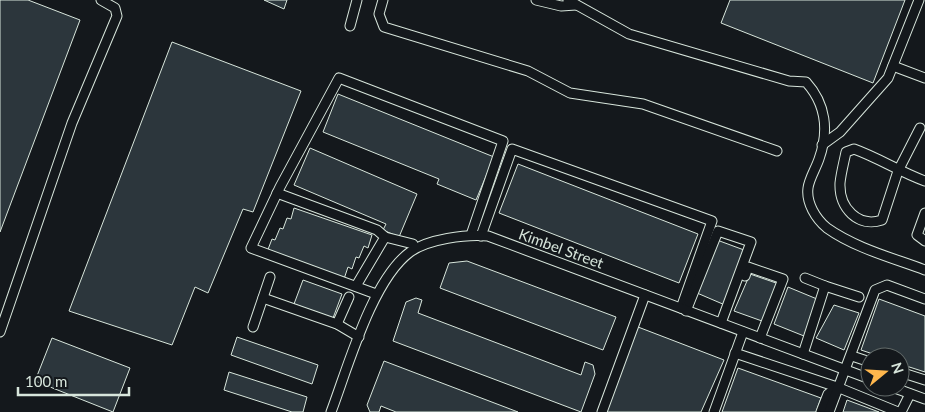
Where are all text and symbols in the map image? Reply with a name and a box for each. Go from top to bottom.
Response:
street label: Kimbel Street [516,224,607,272]
north arrow [860,347,910,397]
text: N [888,360,908,376]
scale bar [18,364,129,396]
text: 100 m [25,372,67,390]

